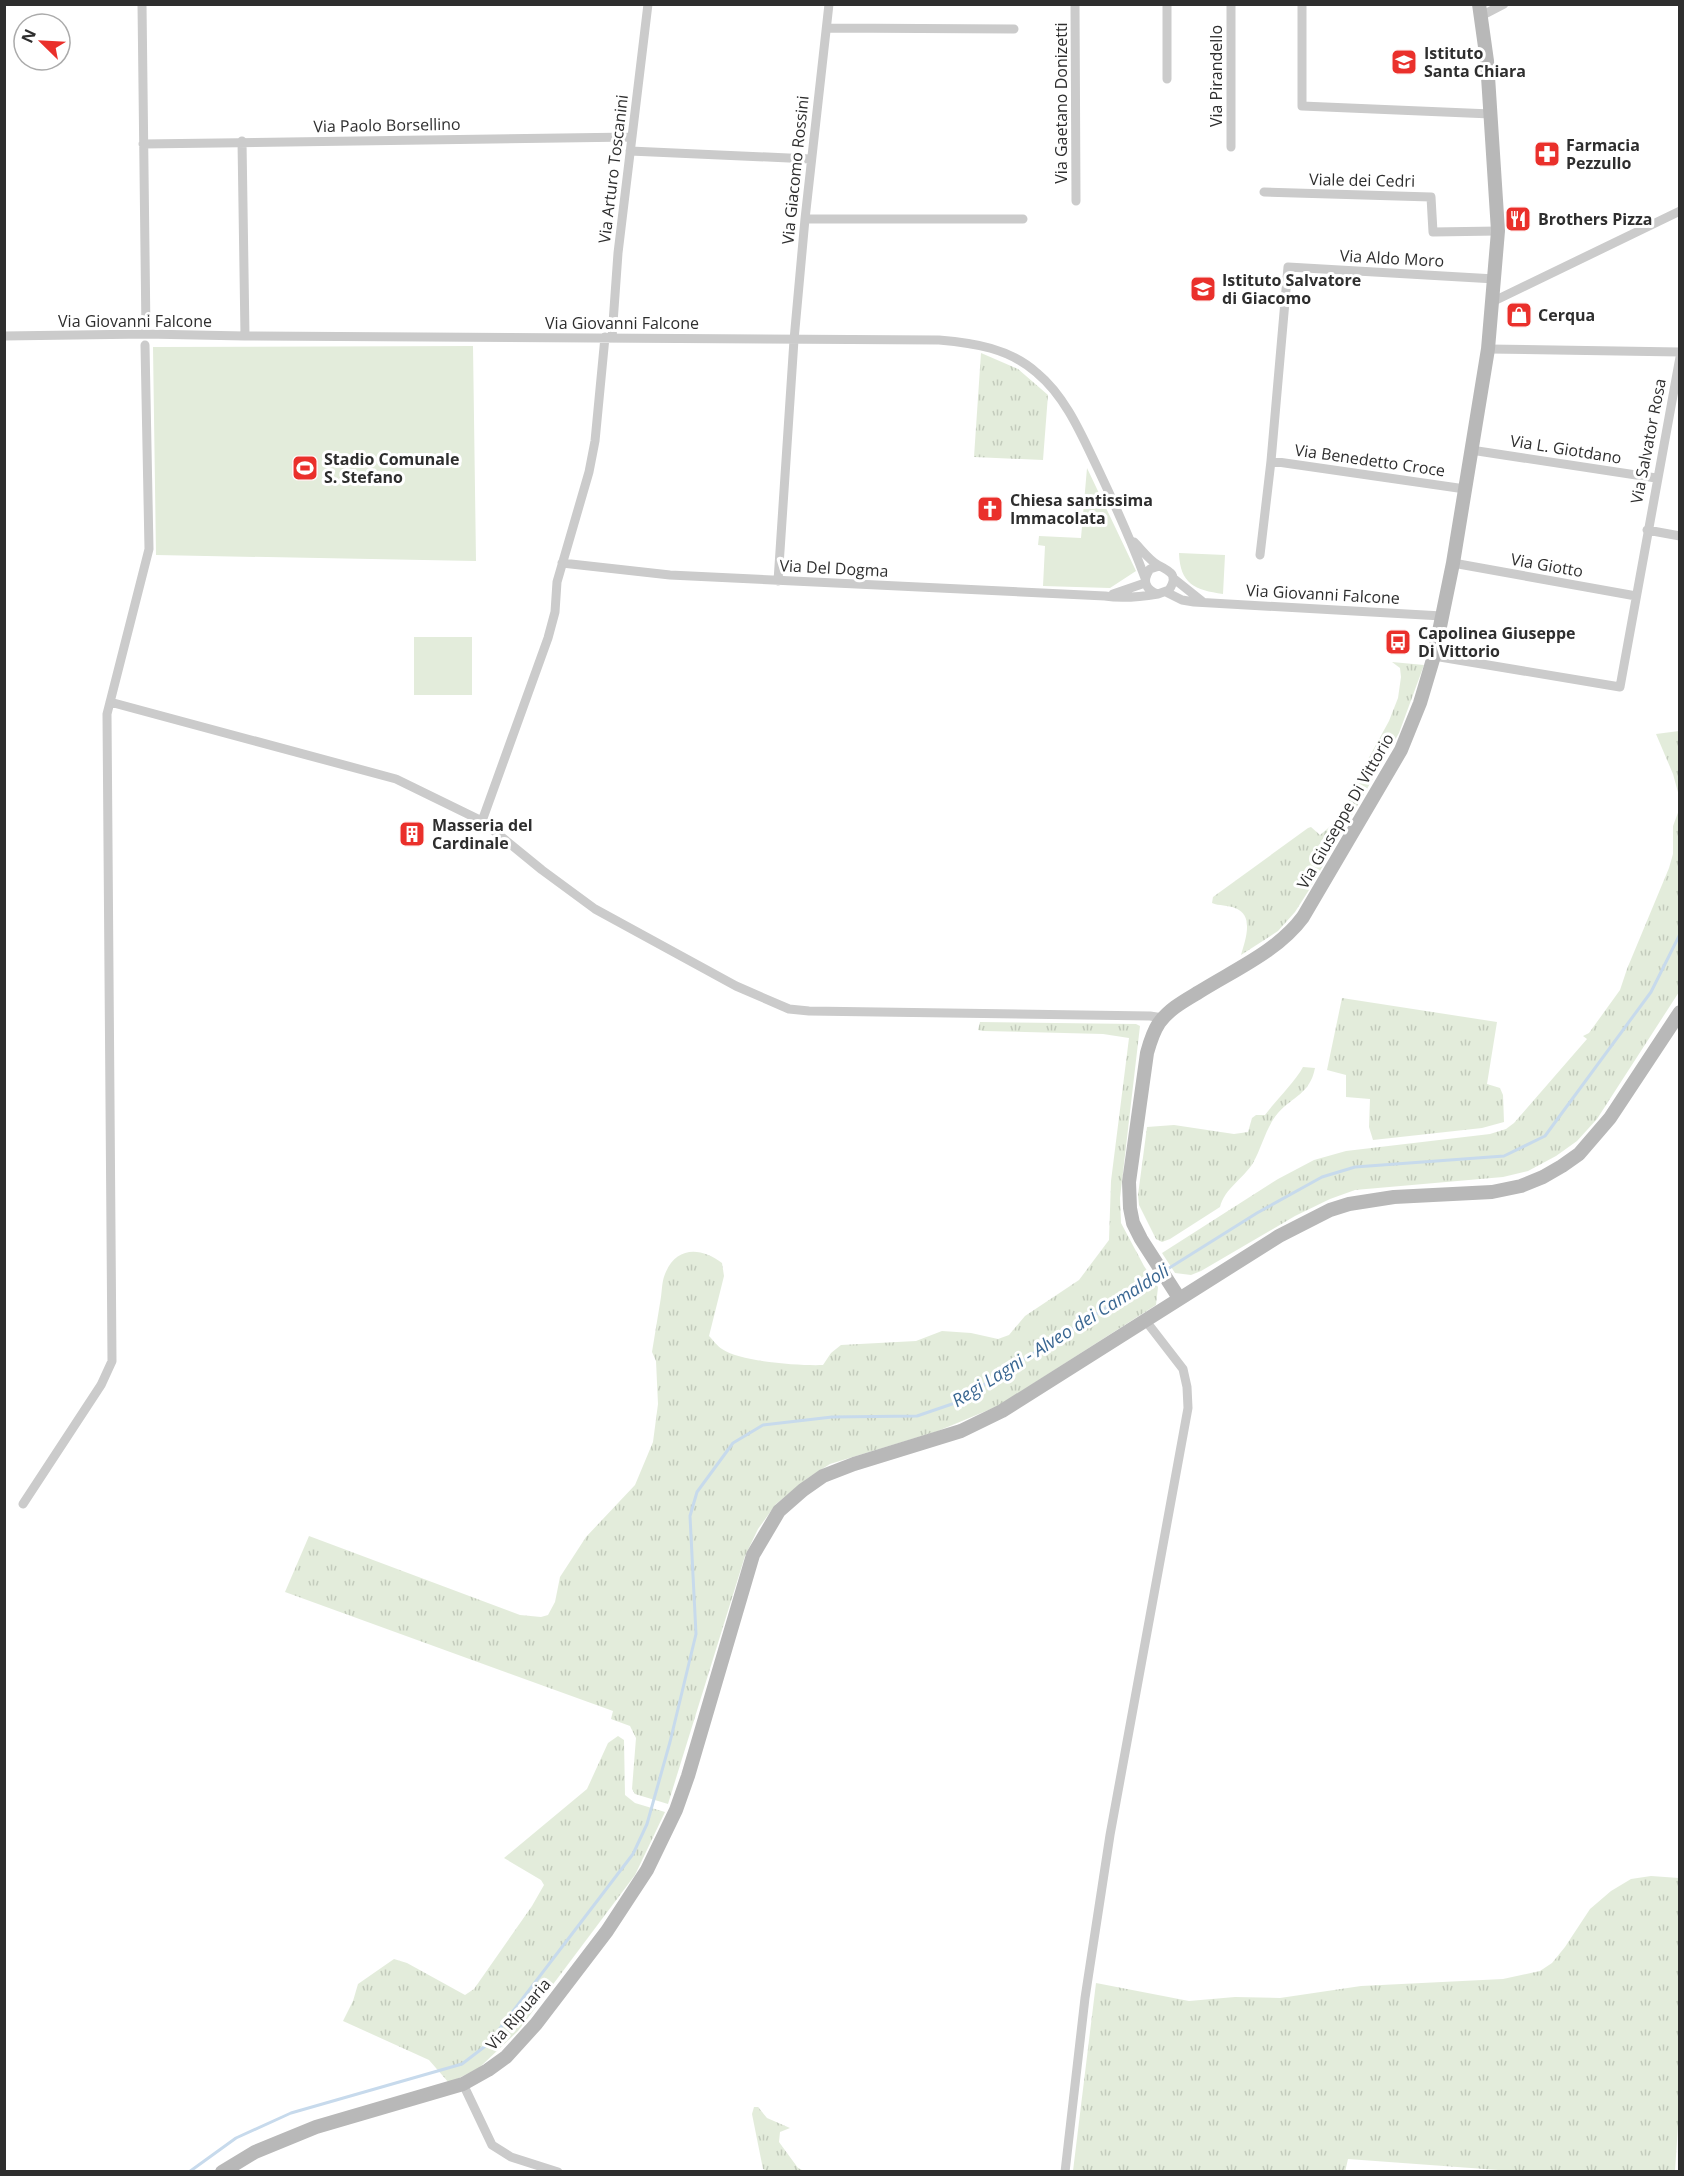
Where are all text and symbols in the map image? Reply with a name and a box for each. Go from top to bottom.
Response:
north arrow [12,12,72,72]
street label: Via Gaetano Donizetti [1050,22,1072,184]
text: N [16,25,41,46]
street label: Via Pirandello [1205,25,1227,127]
place label: Istituto Santa Chiara [1424,42,1526,82]
school or university icon: Istituto Santa Chiara [1389,47,1419,77]
street label: Via Arturo Toscanini [593,93,633,245]
street label: Via Giacomo Rossini [776,94,814,246]
street label: Via Paolo Borsellino [313,113,461,137]
place label: Farmacia Pezzullo [1566,134,1640,174]
pharmacy icon: Farmacia Pezzullo [1532,139,1562,169]
street label: Viale dei Cedri [1309,168,1415,192]
restaurant icon: Brothers Pizza [1503,204,1533,234]
place label: Brothers Pizza [1538,208,1652,230]
street label: Via Aldo Moro [1339,244,1445,272]
place label: Istituto Salvatore di Giacomo [1222,269,1361,309]
school or university icon: Istituto Salvatore di Giacomo [1188,274,1218,304]
shop icon: Cerqua [1504,300,1534,330]
place label: Cerqua [1538,304,1595,326]
street label: Via Giovanni Falcone [58,310,212,332]
street label: Via Giovanni Falcone [545,312,699,334]
street label: Via Salvator Rosa [1625,376,1671,506]
street label: Via L. Giotdano [1509,429,1623,469]
street label: Via Benedetto Croce [1293,439,1447,481]
place label: Stadio Comunale S. Stefano [324,448,459,488]
sports icon: Stadio Comunale S. Stefano [290,453,320,483]
place label: Chiesa santissima Immacolata [1010,489,1153,529]
church icon: Chiesa santissima Immacolata [975,494,1005,524]
street label: Via Giotto [1509,548,1585,582]
street label: Via Del Dogma [779,554,889,582]
street label: Via Giovanni Falcone [1246,579,1400,609]
place label: Capolinea Giuseppe Di Vittorio [1418,622,1576,662]
bus stop icon: Capolinea Giuseppe Di Vittorio [1383,627,1413,657]
street label: Via Giuseppe Di Vittorio [1291,729,1399,893]
place label: Masseria del Cardinale [432,814,533,854]
building icon: Masseria del Cardinale [397,819,427,849]
water label: Regi Lagni - Alveo dei Camaldoli [947,1258,1174,1412]
street label: Via Ripuaria [481,1973,555,2055]

